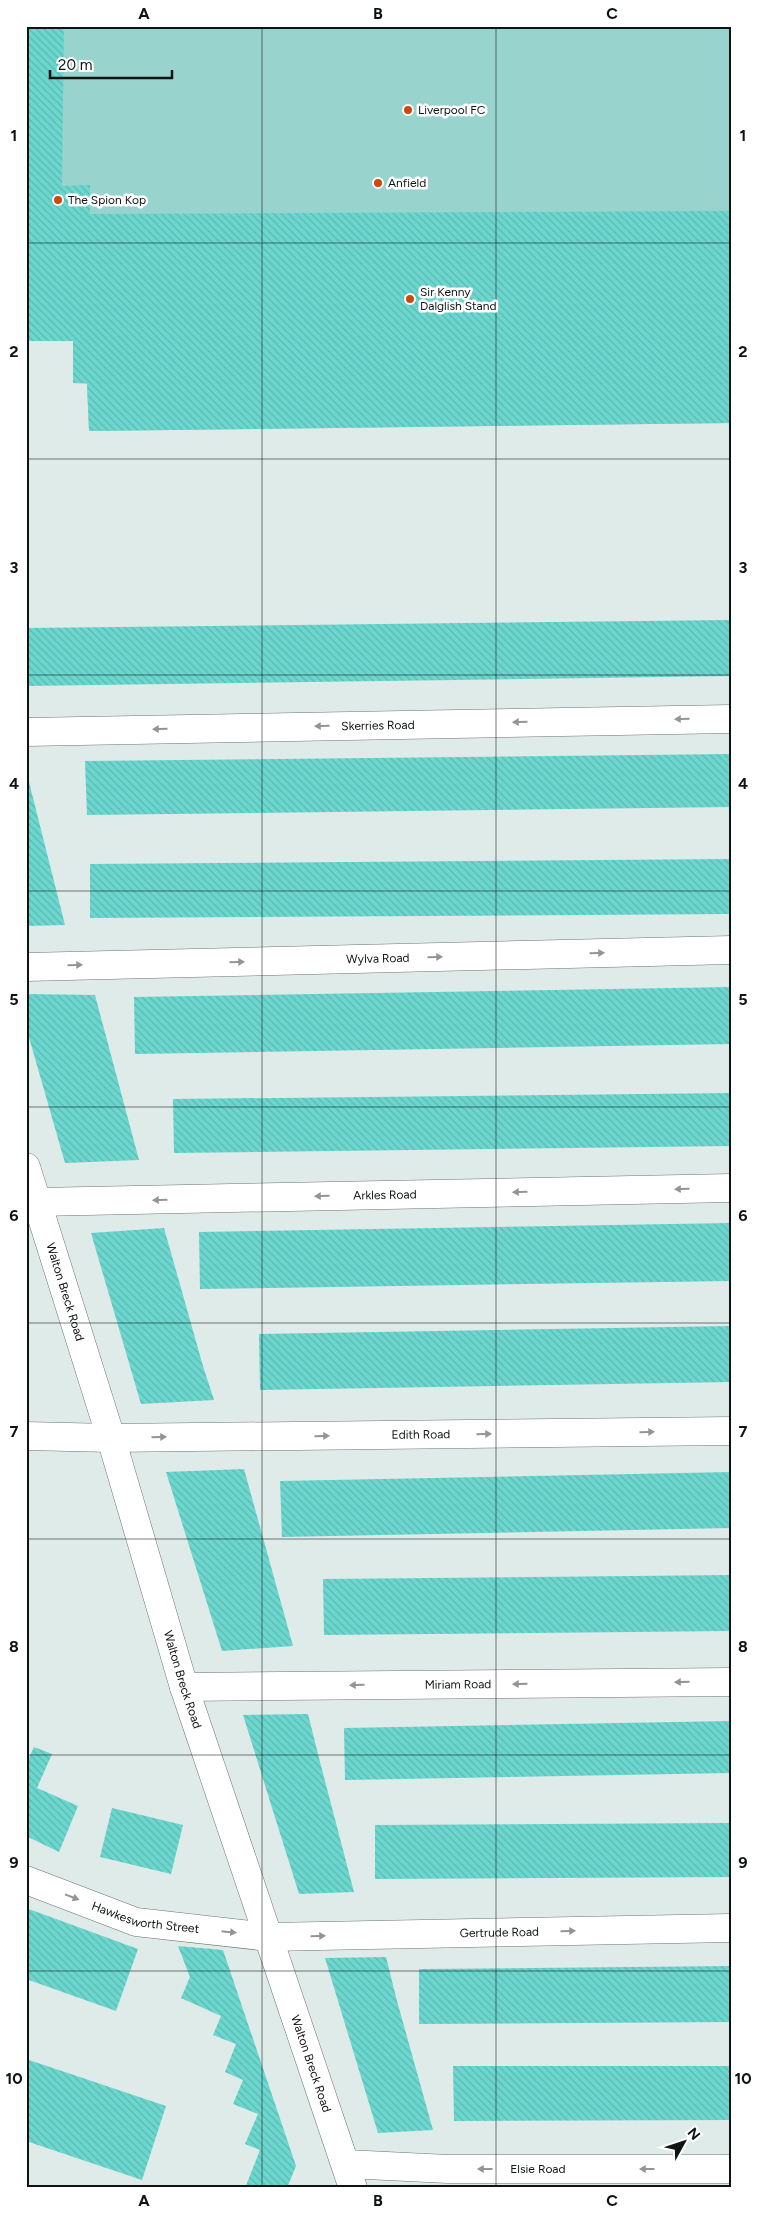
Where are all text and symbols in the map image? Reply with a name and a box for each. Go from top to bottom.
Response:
text: A [138,4,150,23]
text: B [373,4,383,23]
text: C [606,4,618,23]
scale bar [50,48,172,80]
text: 20 m [58,56,92,74]
place label: Liverpool FC [418,103,486,117]
marker: Liverpool FC [402,104,414,116]
text: 1 [11,126,17,145]
text: 1 [740,126,746,145]
place label: Anfield [388,176,426,190]
marker: Anfield [372,177,384,189]
place label: The Spion Kop [68,193,146,207]
marker: The Spion Kop [52,194,64,206]
place label: Sir Kenny Dalglish Stand [420,285,496,313]
marker: Sir Kenny Dalglish Stand [404,293,416,305]
text: 2 [9,342,19,361]
text: 2 [738,342,748,361]
text: 3 [10,558,19,577]
text: 3 [739,558,748,577]
one-way arrow [674,716,690,724]
street label: Skerries Road [341,718,415,733]
one-way arrow [511,718,527,726]
one-way arrow [314,722,330,730]
one-way arrow [151,725,167,733]
text: 4 [9,774,19,793]
text: 4 [738,774,748,793]
one-way arrow [590,949,606,957]
street label: Wylva Road [346,951,410,966]
one-way arrow [427,953,443,961]
one-way arrow [230,957,246,965]
one-way arrow [67,961,83,969]
text: 5 [9,990,19,1009]
text: 5 [738,990,748,1009]
one-way arrow [674,1185,690,1193]
street label: Arkles Road [353,1187,417,1203]
one-way arrow [511,1189,527,1197]
one-way arrow [314,1193,330,1201]
one-way arrow [151,1196,167,1204]
text: 6 [9,1206,19,1225]
text: 6 [738,1206,748,1225]
street label: Walton Breck Road [43,1241,87,1343]
text: 7 [10,1422,19,1441]
text: 7 [739,1422,748,1441]
street label: Edith Road [391,1427,450,1442]
one-way arrow [639,1428,655,1436]
one-way arrow [477,1430,493,1438]
one-way arrow [314,1432,330,1440]
one-way arrow [152,1433,168,1441]
street label: Walton Breck Road [161,1629,205,1730]
text: 8 [9,1637,19,1656]
text: 8 [738,1637,748,1656]
street label: Miriam Road [425,1677,491,1692]
one-way arrow [674,1678,690,1686]
one-way arrow [511,1680,527,1688]
one-way arrow [349,1681,365,1689]
text: 9 [9,1853,19,1872]
text: 9 [738,1853,748,1872]
one-way arrow [65,1893,80,1901]
street label: Hawkesworth Street [90,1899,200,1936]
street label: Gertrude Road [460,1925,539,1940]
one-way arrow [560,1927,576,1935]
one-way arrow [221,1928,237,1936]
one-way arrow [310,1932,326,1940]
street label: Walton Breck Road [288,2013,334,2114]
text: 10 [5,2069,23,2088]
text: 10 [734,2069,752,2088]
north arrow [660,2116,710,2166]
text: N [684,2124,704,2144]
street label: Elsie Road [510,2162,566,2176]
one-way arrow [476,2165,492,2173]
one-way arrow [639,2165,655,2173]
text: A [138,2191,150,2210]
text: B [373,2191,383,2210]
text: C [606,2191,618,2210]

